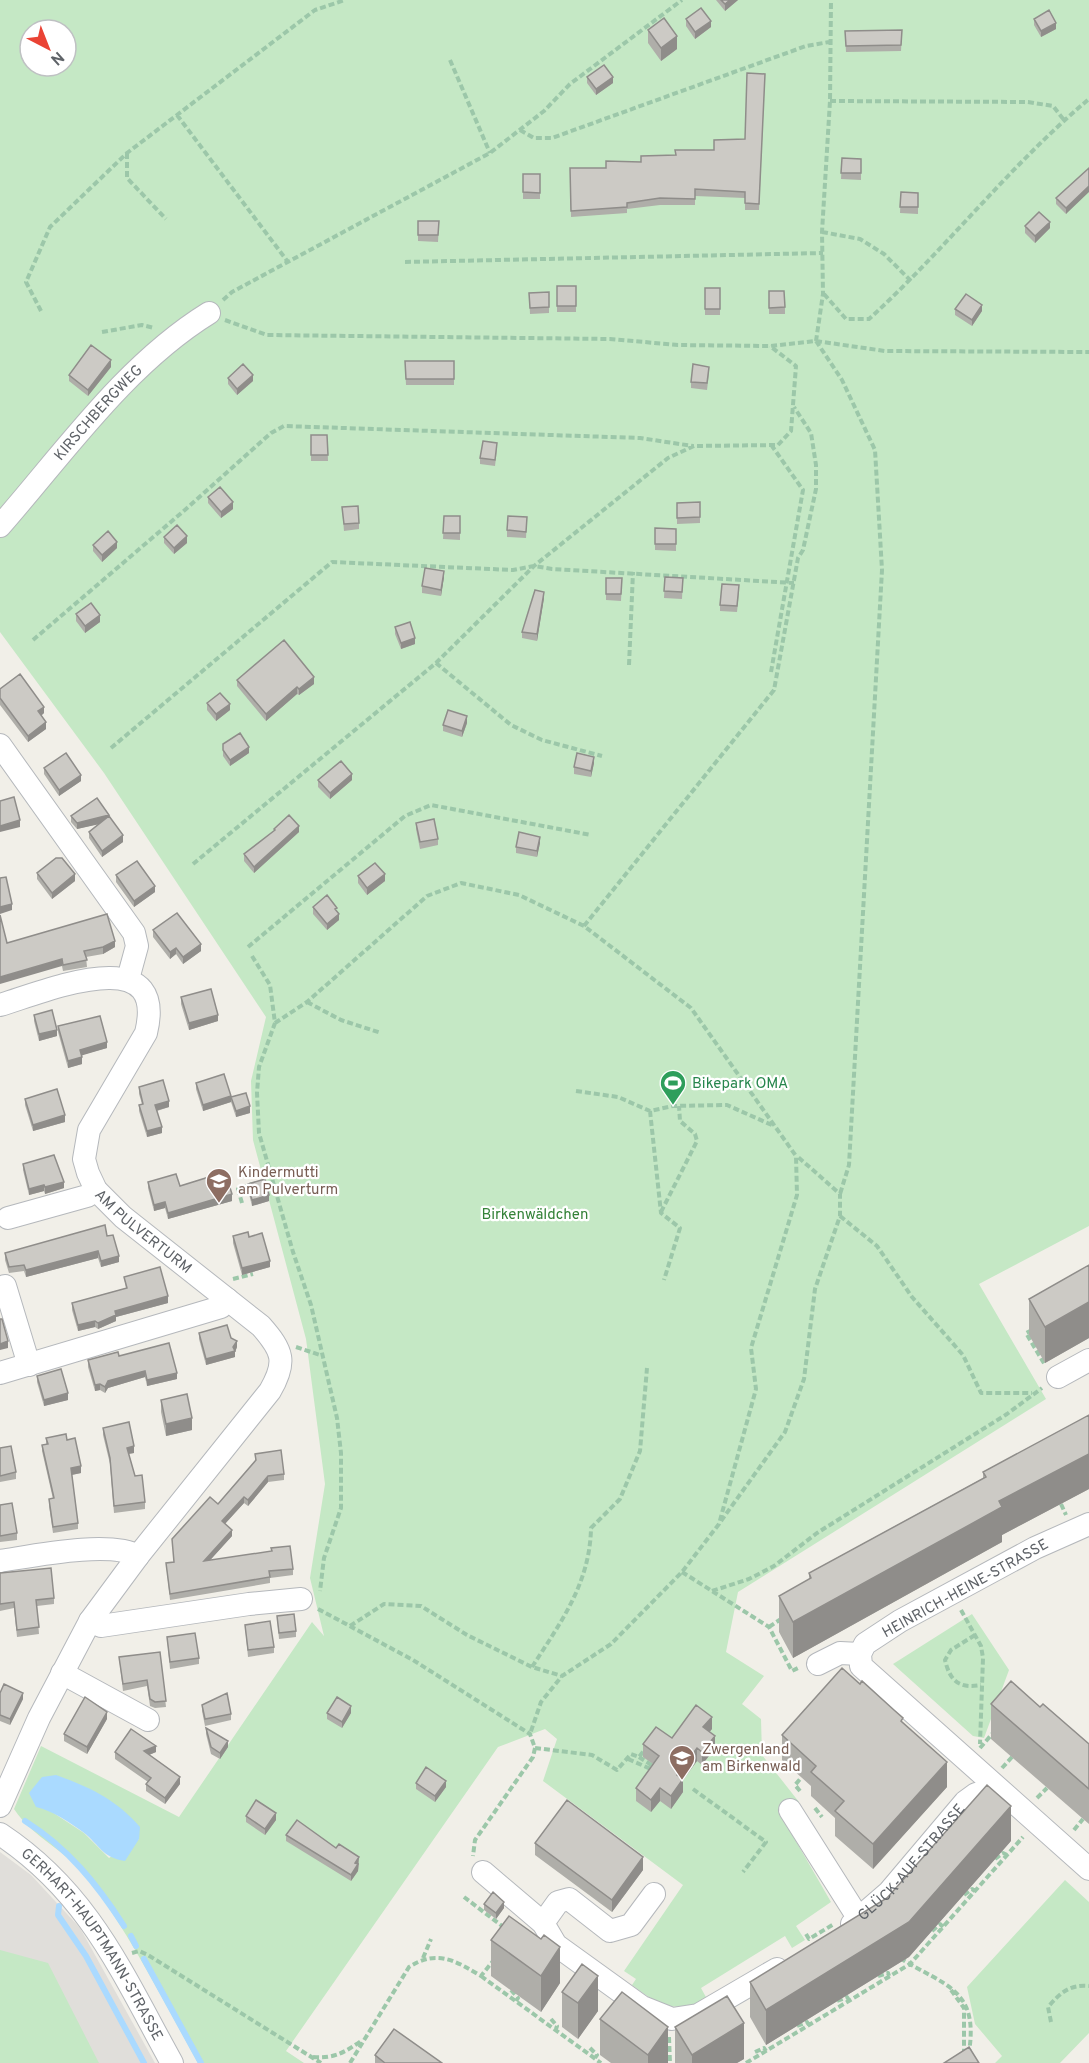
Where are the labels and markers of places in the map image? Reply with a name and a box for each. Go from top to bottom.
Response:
sports icon: Bikepark OMA [658,1068,688,1106]
place label: Bikepark OMA [692,1075,788,1094]
place label: Kindermutti am Pulverturm [238,1164,338,1200]
school or university icon: Kindermutti am Pulverturm [204,1166,234,1204]
place label: Zwergenland am Birkenwald [702,1741,801,1777]
school or university icon: Zwergenland am Birkenwald [667,1743,697,1781]

